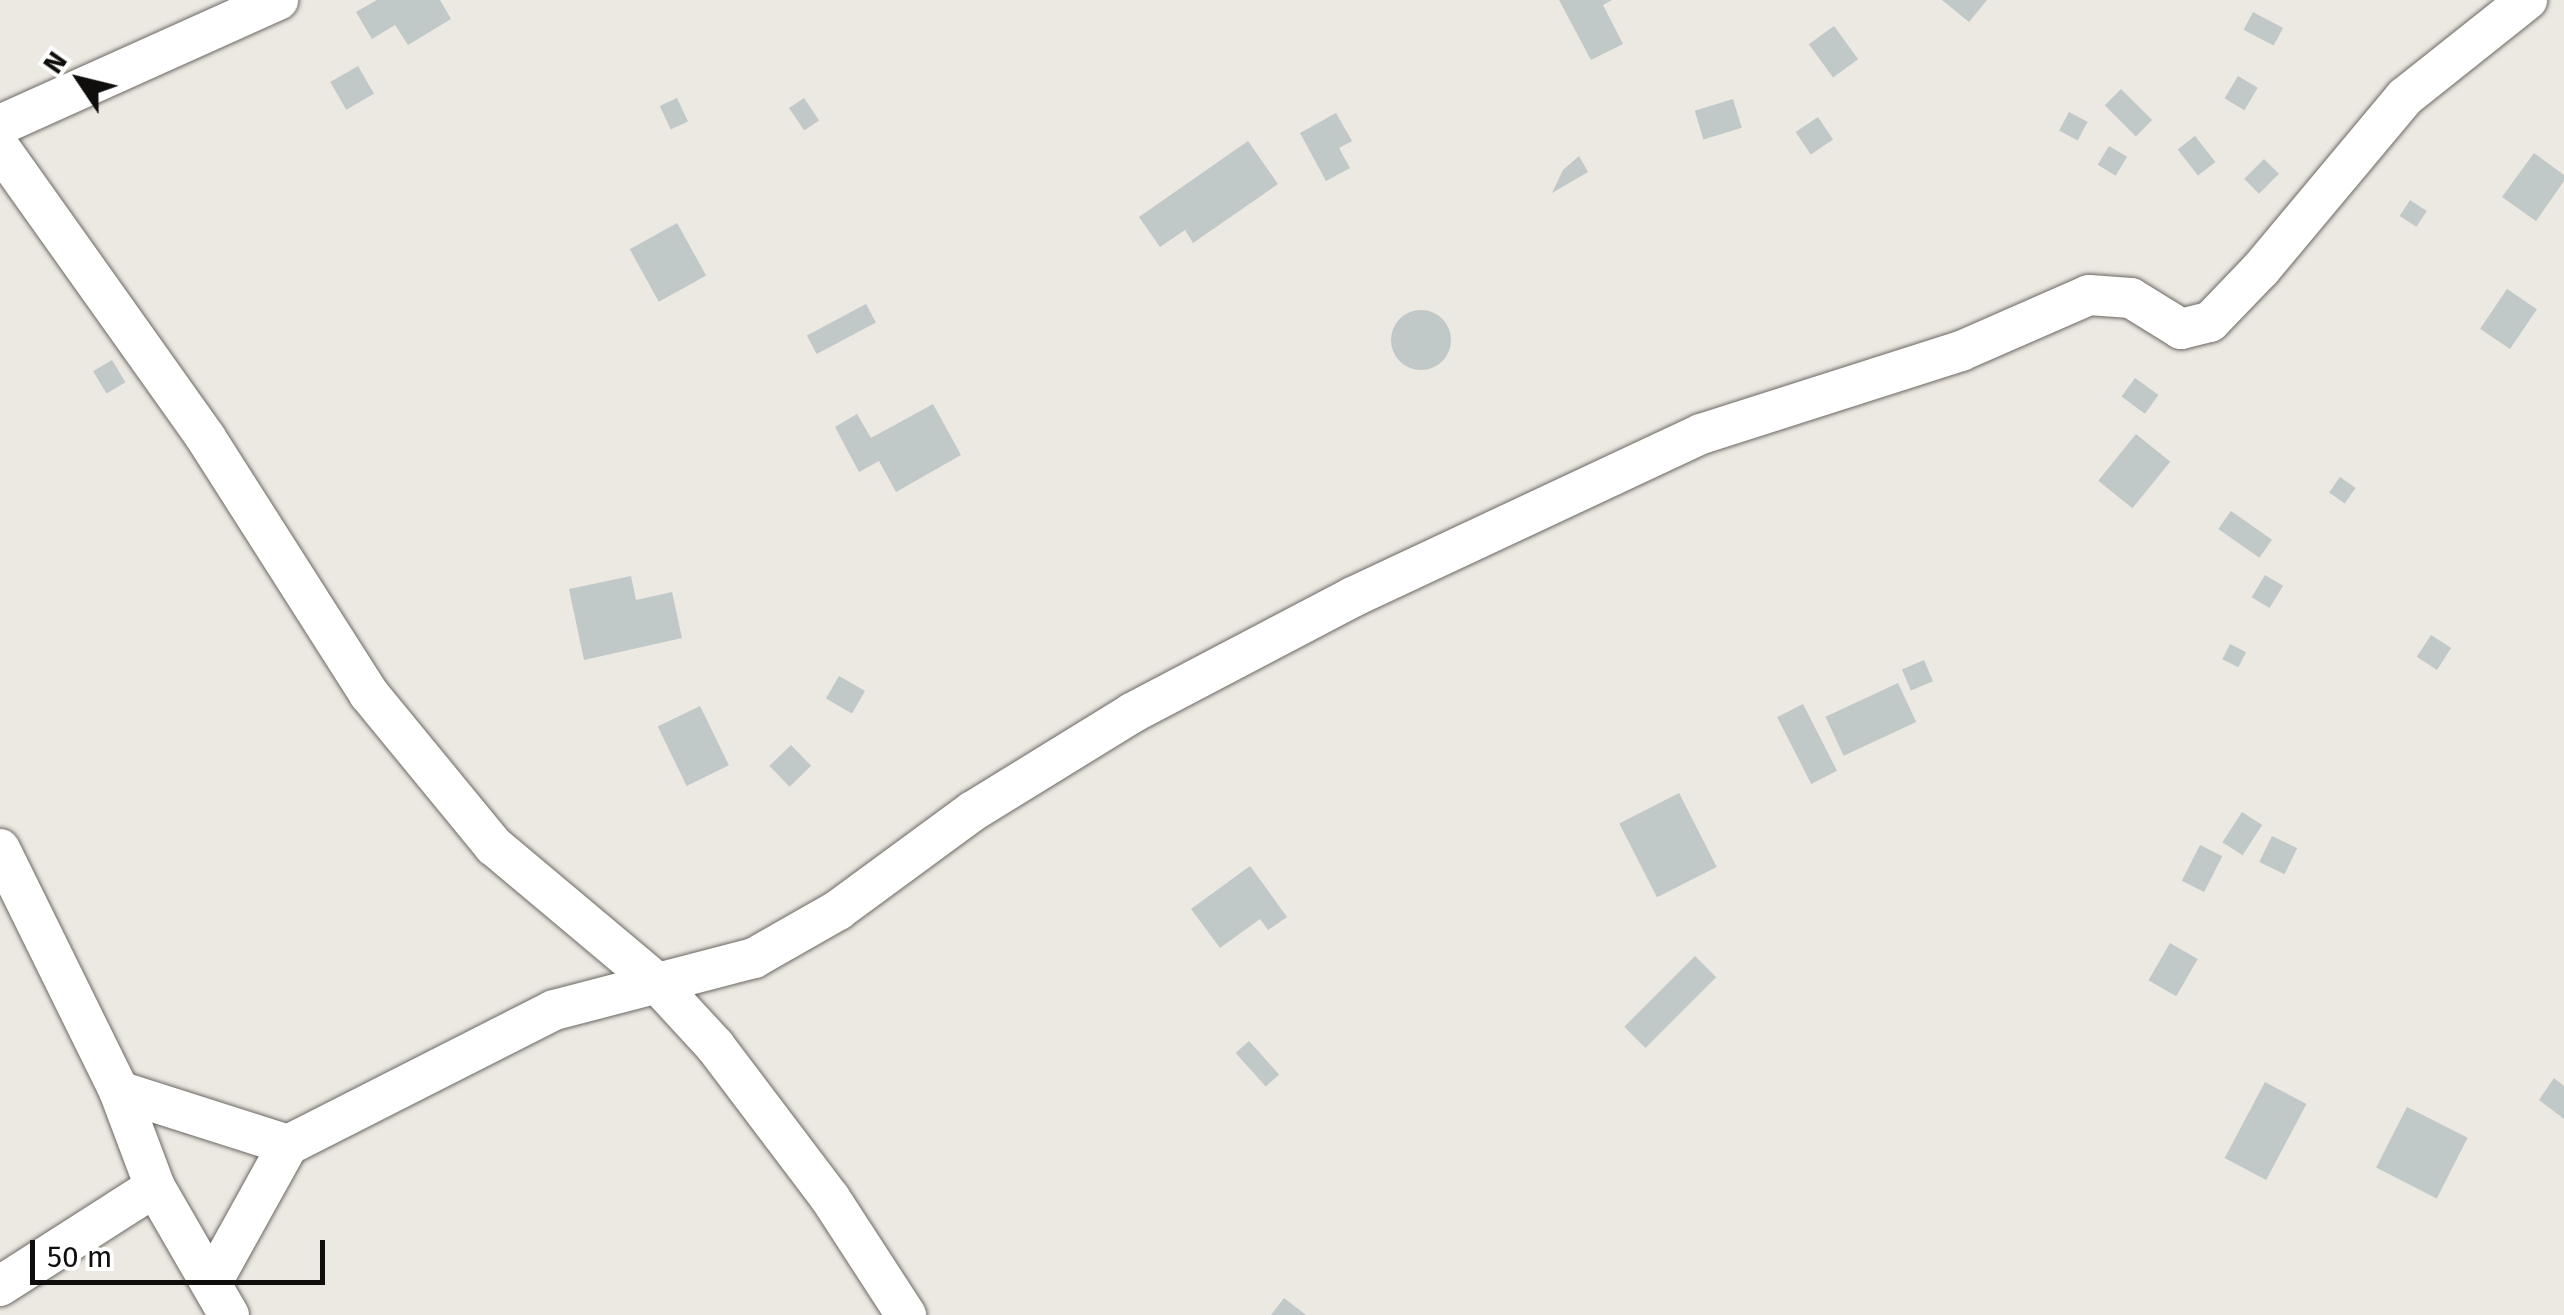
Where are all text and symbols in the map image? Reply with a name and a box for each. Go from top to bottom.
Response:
north arrow [30,30,130,130]
text: N [36,45,74,80]
scale bar [35,1220,330,1282]
text: 50 m [47,1239,112,1275]

